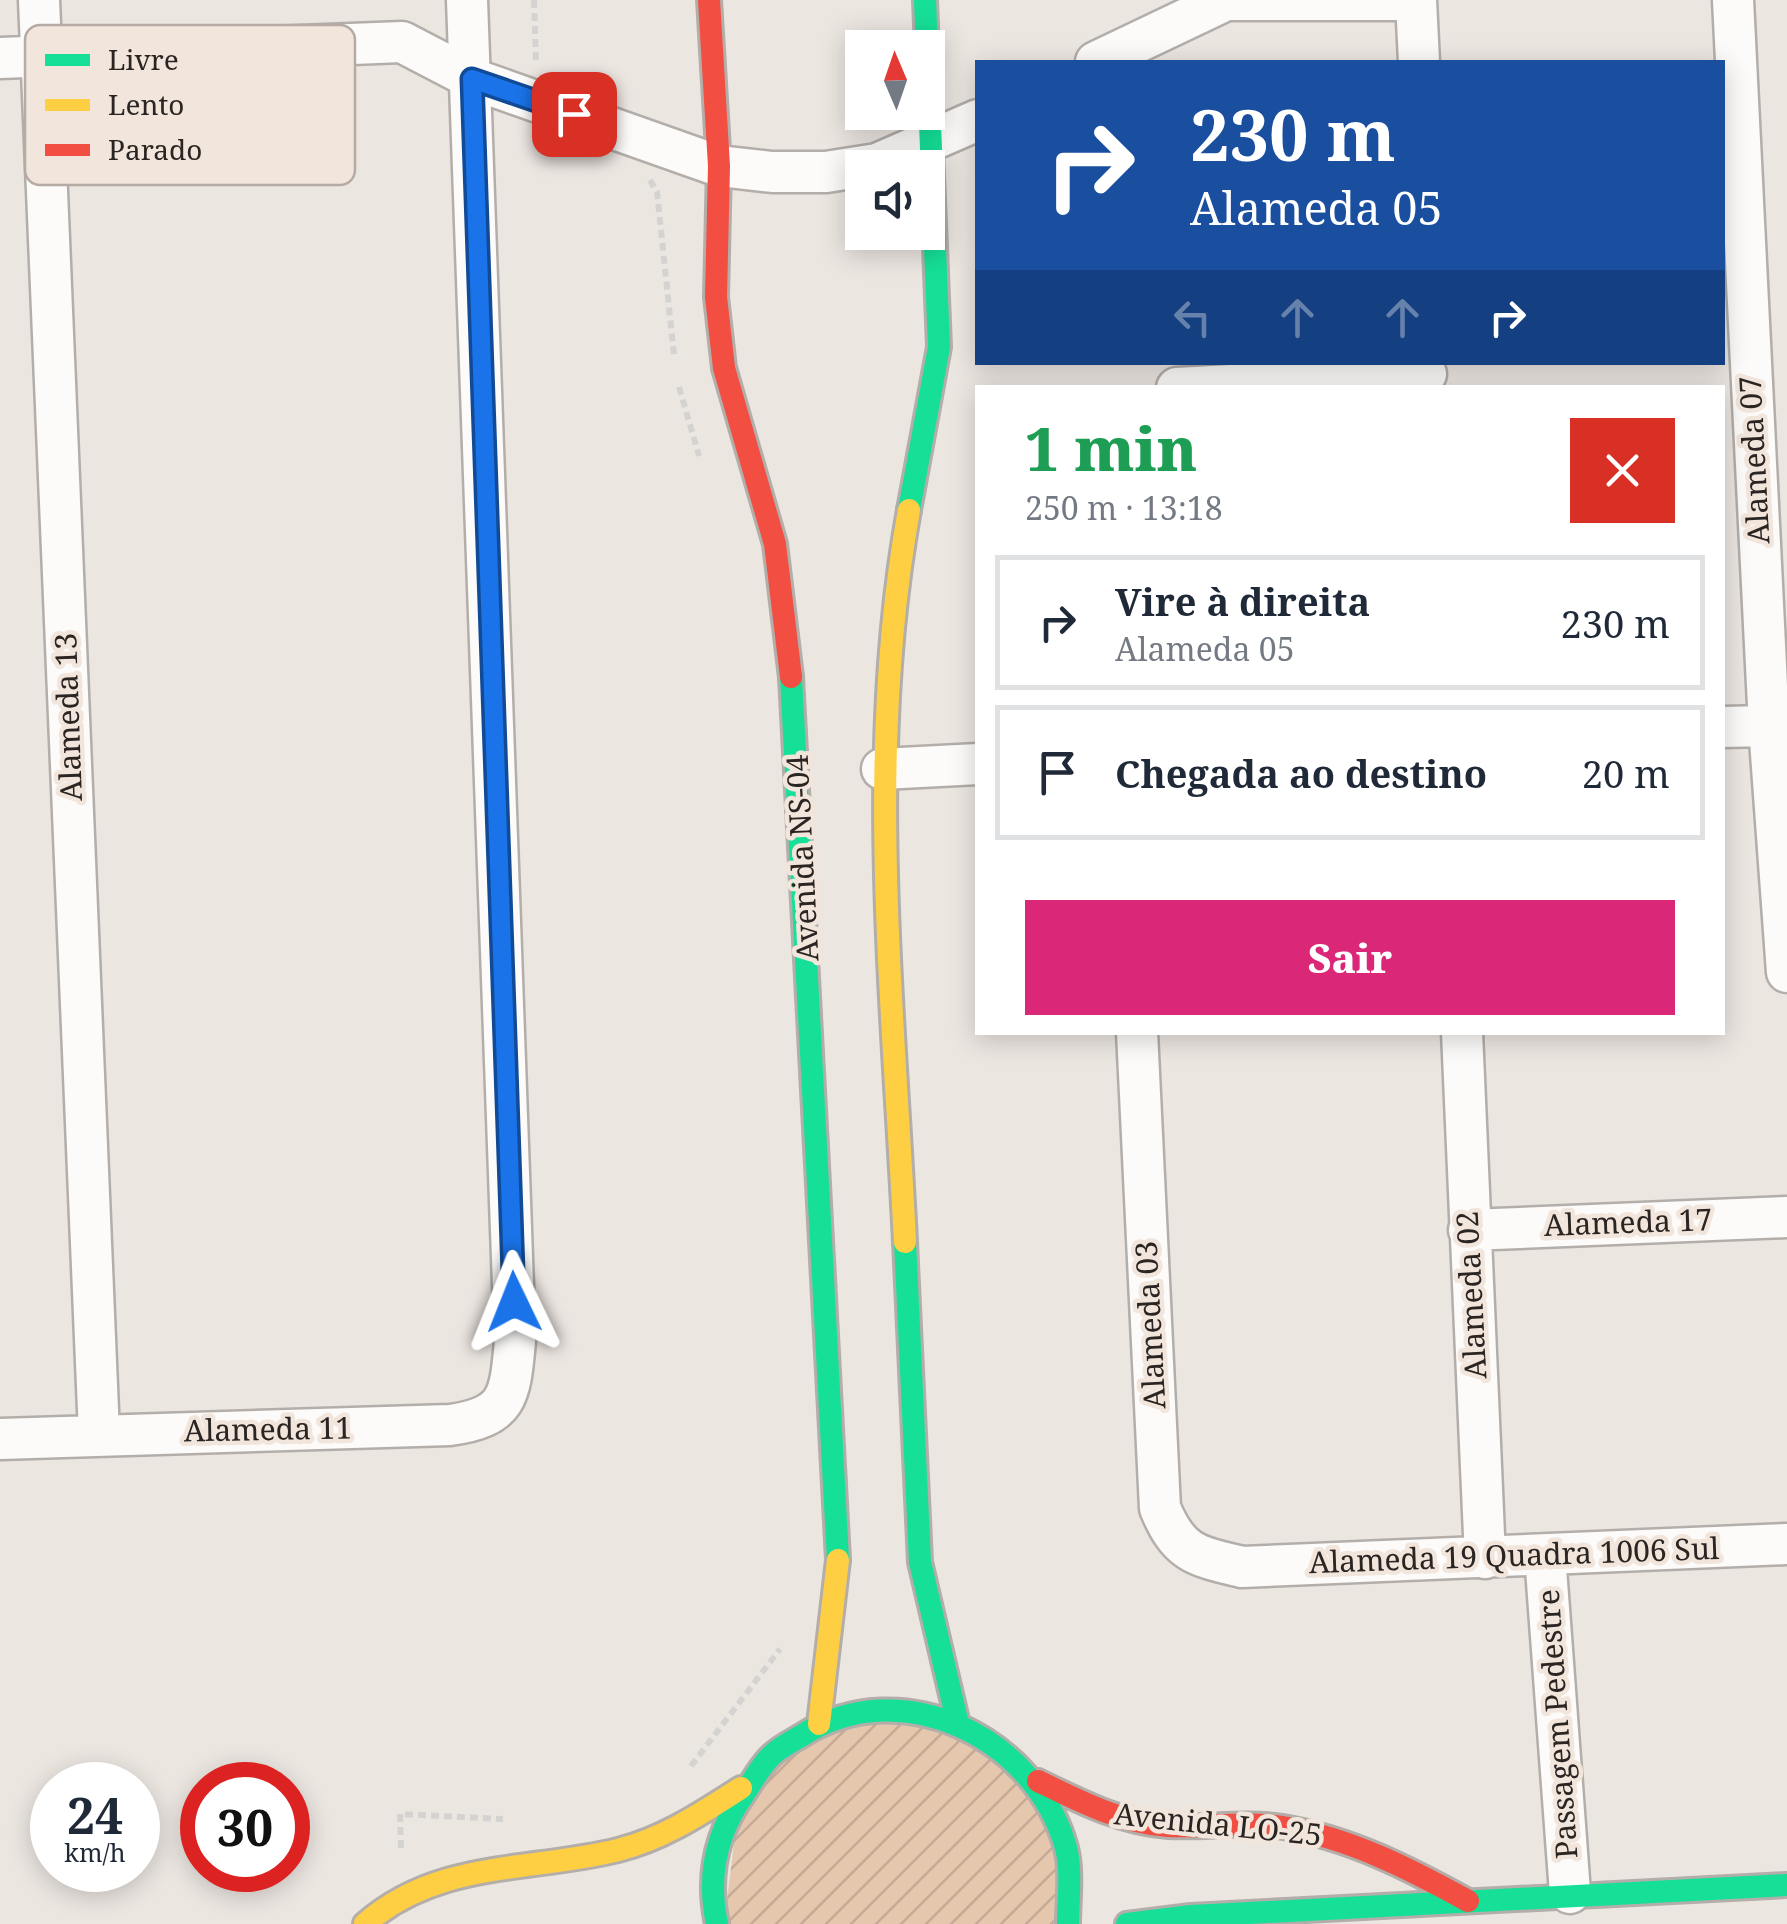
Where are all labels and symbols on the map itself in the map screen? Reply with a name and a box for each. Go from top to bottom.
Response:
legend [25,25,355,185]
north arrow [845,30,945,130]
text: Livre [108,40,179,78]
pin [532,72,617,157]
text: Lento [108,85,185,123]
text: Parado [108,130,202,168]
street label: Alameda 07 [1729,375,1778,545]
street label: Alameda 13 [44,632,91,802]
street label: Avenida NS-04 [776,753,827,962]
street label: Alameda 17 [1543,1198,1713,1245]
street label: Alameda 02 [1446,1210,1495,1380]
street label: Alameda 03 [1125,1240,1174,1410]
position arrow [462,1250,566,1354]
street label: Alameda 11 [183,1407,353,1450]
street label: Alameda 19 Quadra 1006 Sul [1308,1527,1720,1582]
street label: Passagem Pedestre [1527,1588,1586,1860]
speed limit sign: 30 [180,1762,310,1892]
street label: Avenida LO-25 [1112,1792,1324,1855]

